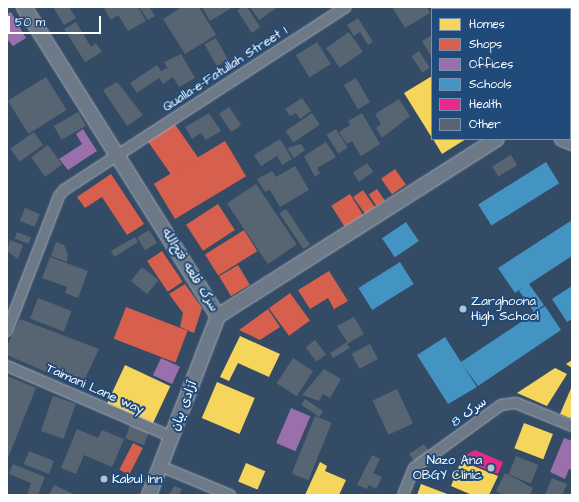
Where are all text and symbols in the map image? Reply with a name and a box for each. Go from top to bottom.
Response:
scale bar [10,8,103,34]
legend [431,8,571,140]
text: 50 m [15,14,45,31]
text: Homes [469,16,505,33]
street label: Qualla-e-Fatullah Street 1 [160,23,290,115]
text: Shops [469,36,502,53]
text: Offices [469,56,513,73]
text: Schools [469,76,512,93]
text: Health [469,96,502,113]
text: Other [469,116,501,133]
street label: سرک قلعه فتح‌الله [158,225,222,315]
place label: Zarghoona High School [471,294,539,325]
marker: Zarghoona High School [458,304,468,314]
street label: Taimani Lane way [44,360,146,418]
street label: آزادی بیان [167,379,201,433]
street label: سرک 8 [448,394,490,430]
place label: Nazo Ana OBGY Clinic [413,453,482,484]
marker: Nazo Ana OBGY Clinic [485,462,497,474]
place label: Kabul Inn [112,471,163,487]
marker: Kabul Inn [99,474,109,484]

